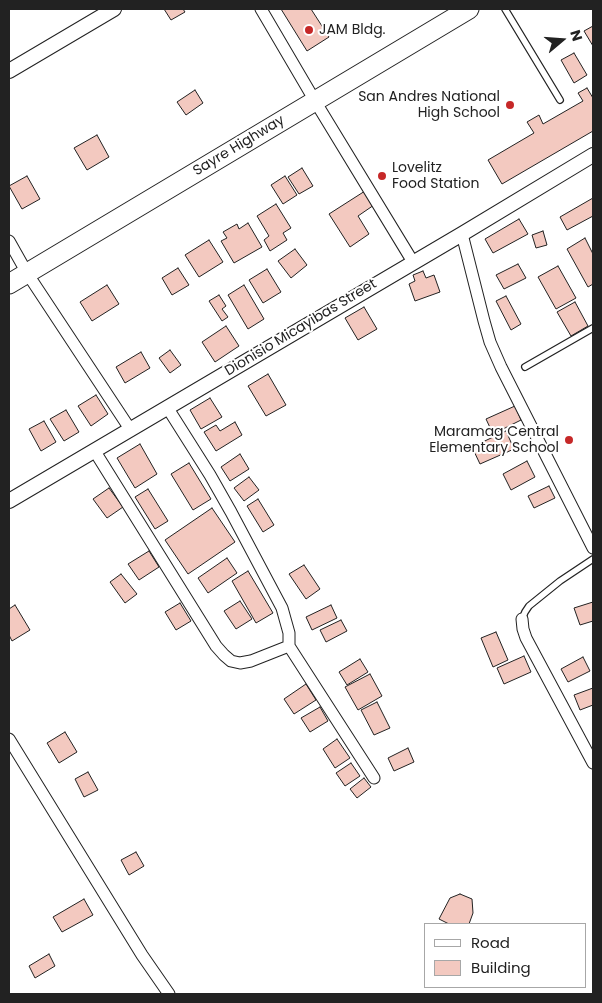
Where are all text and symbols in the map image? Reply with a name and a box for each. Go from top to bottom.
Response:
north arrow [537,15,587,65]
place label: JAM Bldg. [319,22,386,38]
marker: JAM Bldg. [303,24,315,36]
text: N [565,27,587,43]
place label: San Andres National High School [358,89,500,121]
marker: San Andres National High School [504,99,516,111]
street label: Sayre Highway [190,112,288,180]
place label: Lovelitz Food Station [392,160,479,192]
marker: Lovelitz Food Station [376,170,388,182]
street label: Dionisio Micayibas Street [222,276,380,380]
place label: Maramag Central Elementary School [429,424,559,457]
marker: Maramag Central Elementary School [563,434,575,446]
legend [424,923,587,988]
text: Road [471,932,510,953]
text: Building [471,957,531,978]

